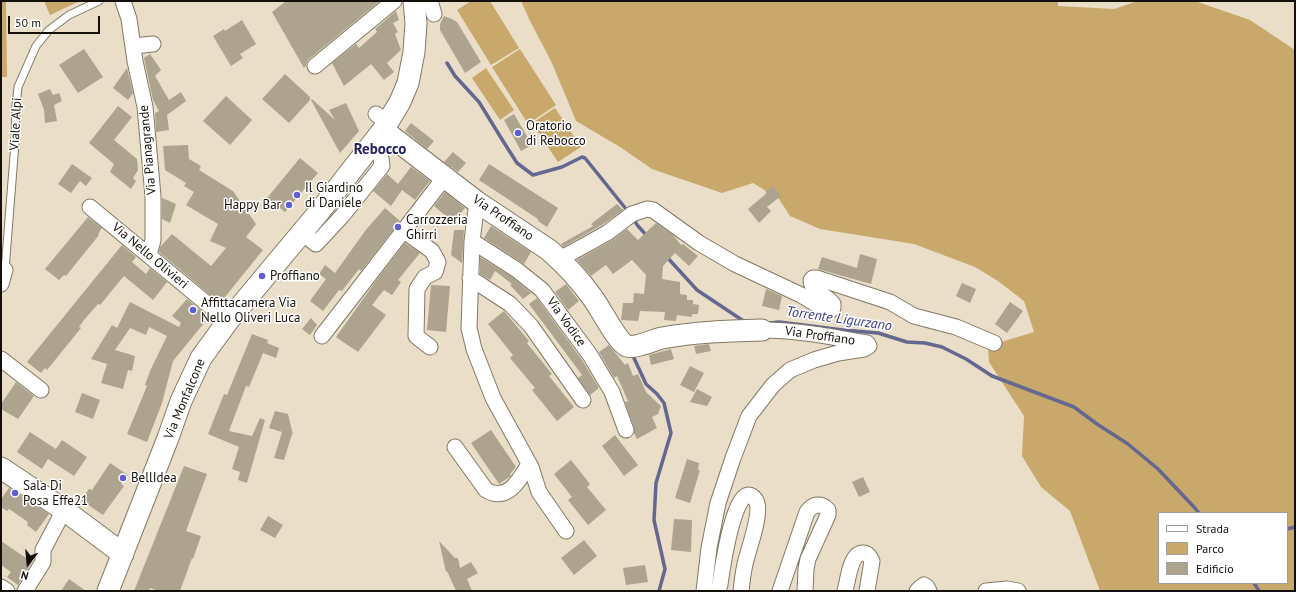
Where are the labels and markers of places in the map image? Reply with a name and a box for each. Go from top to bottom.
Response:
place label: Oratorio di Rebocco [526,118,586,149]
marker: Oratorio di Rebocco [513,128,523,138]
place label: Il Giardino di Daniele [305,180,363,211]
marker: Il Giardino di Daniele [292,190,302,200]
place label: Happy Bar [224,197,281,213]
marker: Happy Bar [284,200,294,210]
place label: Carrozzeria Ghirri [406,212,468,243]
marker: Carrozzeria Ghirri [393,222,403,232]
place label: Proffiano [270,268,320,284]
marker: Proffiano [257,271,267,281]
place label: Affittacamera Via Nello Oliveri Luca [201,295,300,326]
marker: Affittacamera Via Nello Oliveri Luca [188,305,198,315]
place label: BellIdea [131,470,177,486]
marker: BellIdea [118,473,128,483]
place label: Sala Di Posa Effe21 [23,478,88,509]
marker: Sala Di Posa Effe21 [10,488,20,498]

